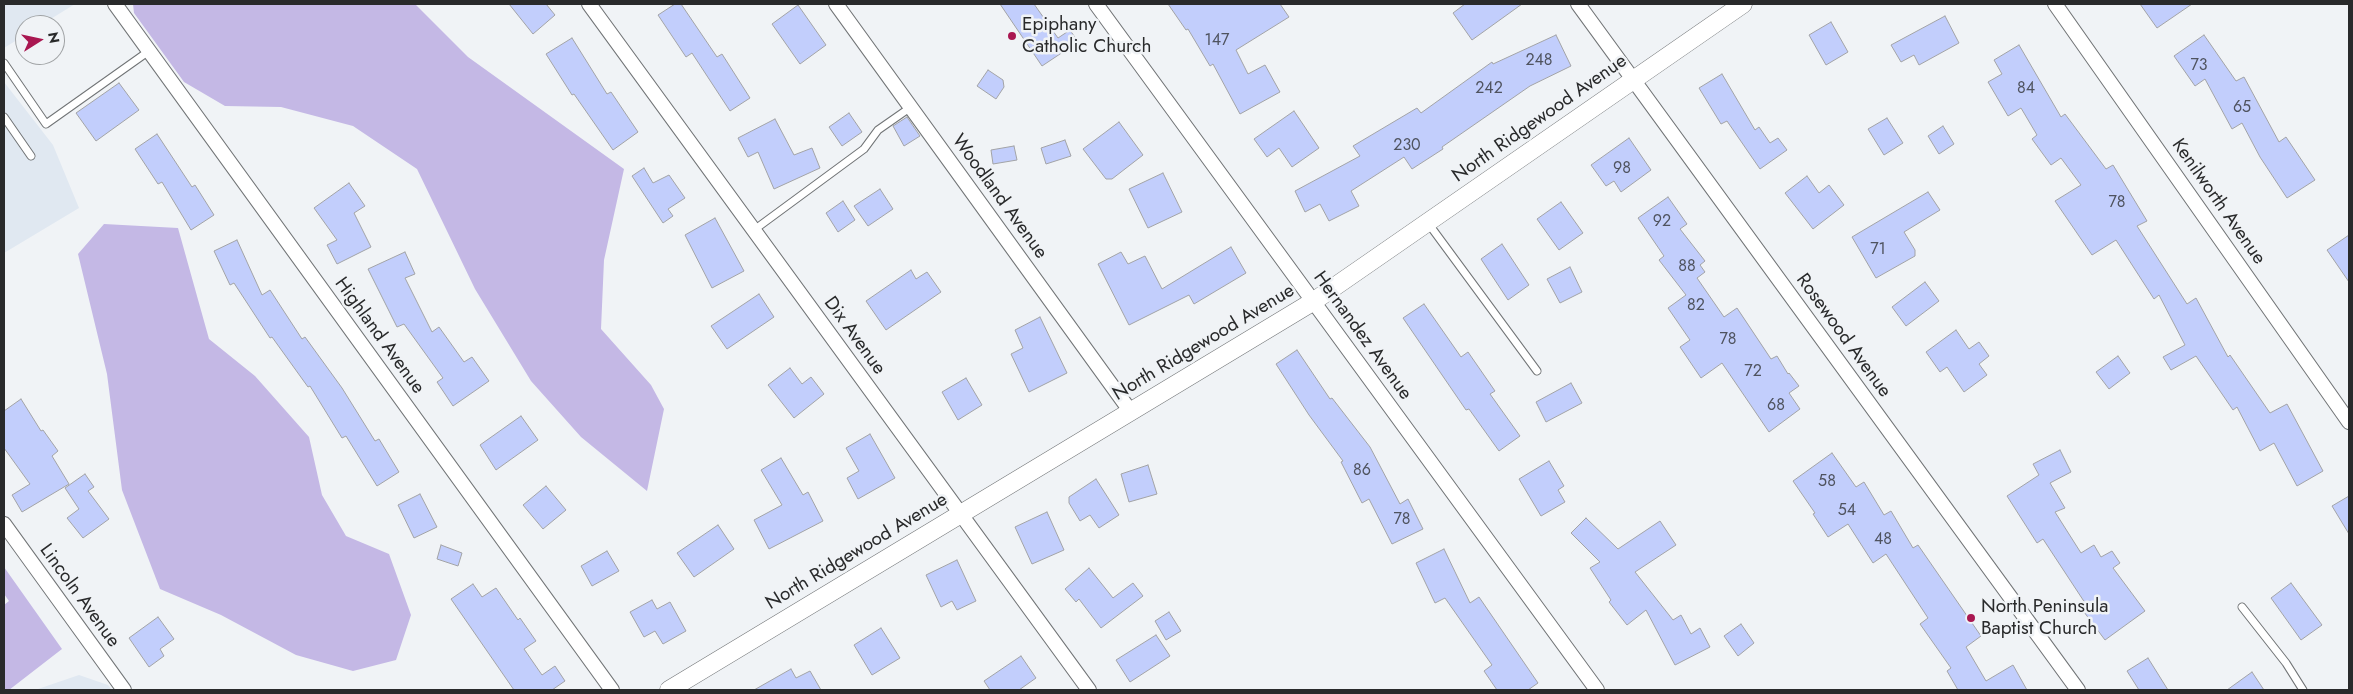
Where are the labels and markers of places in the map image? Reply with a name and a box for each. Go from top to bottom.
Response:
place label: Epiphany Catholic Church [1022,14,1151,58]
marker: Epiphany Catholic Church [1006,30,1018,42]
place label: North Peninsula Baptist Church [1981,596,2109,640]
marker: North Peninsula Baptist Church [1965,612,1977,624]

